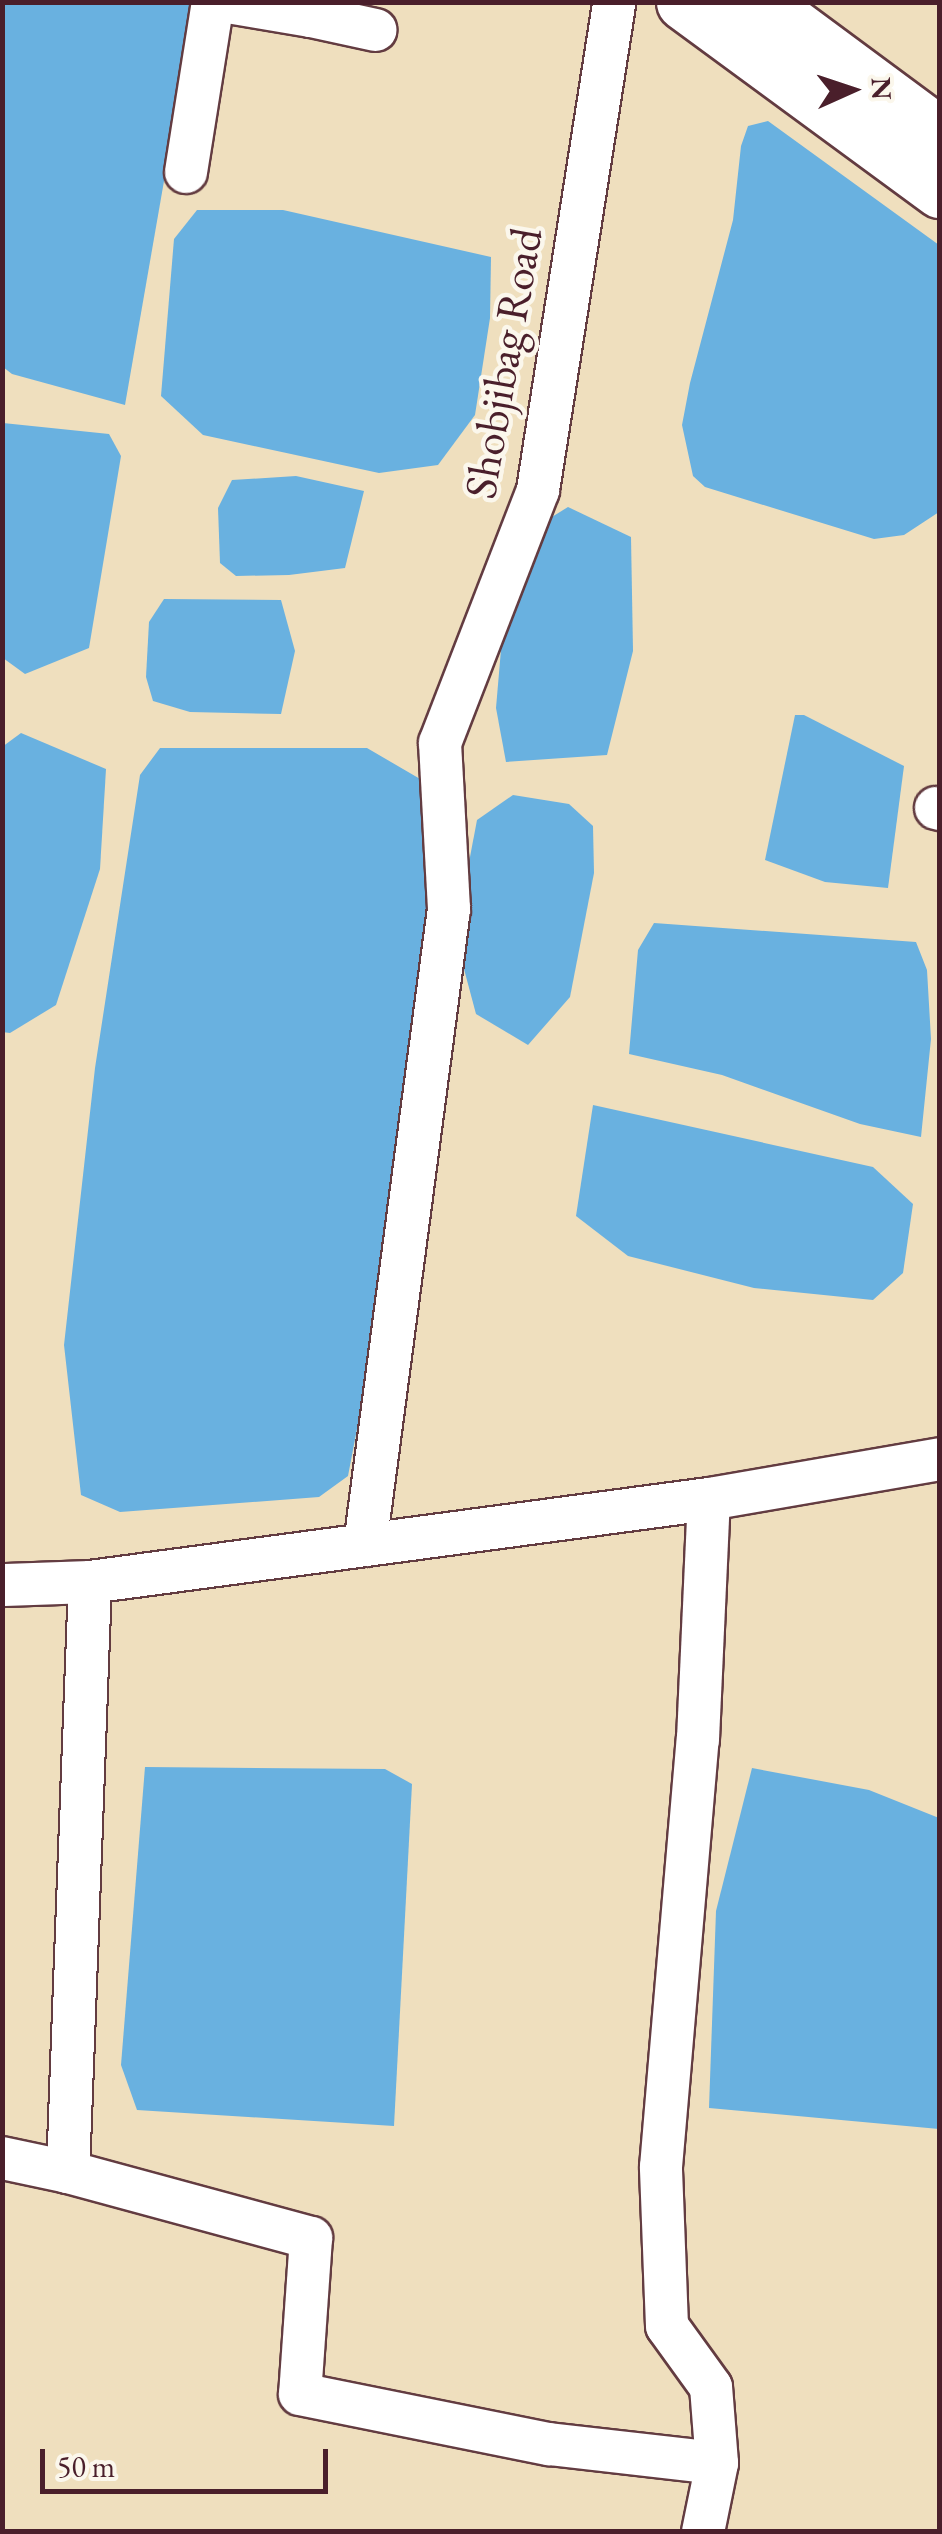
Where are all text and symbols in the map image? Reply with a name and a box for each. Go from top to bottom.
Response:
north arrow [802,40,902,140]
text: N [863,76,901,101]
street label: Shobjibag Road [453,224,553,502]
scale bar [45,2429,332,2491]
text: 50 m [57,2447,115,2486]

